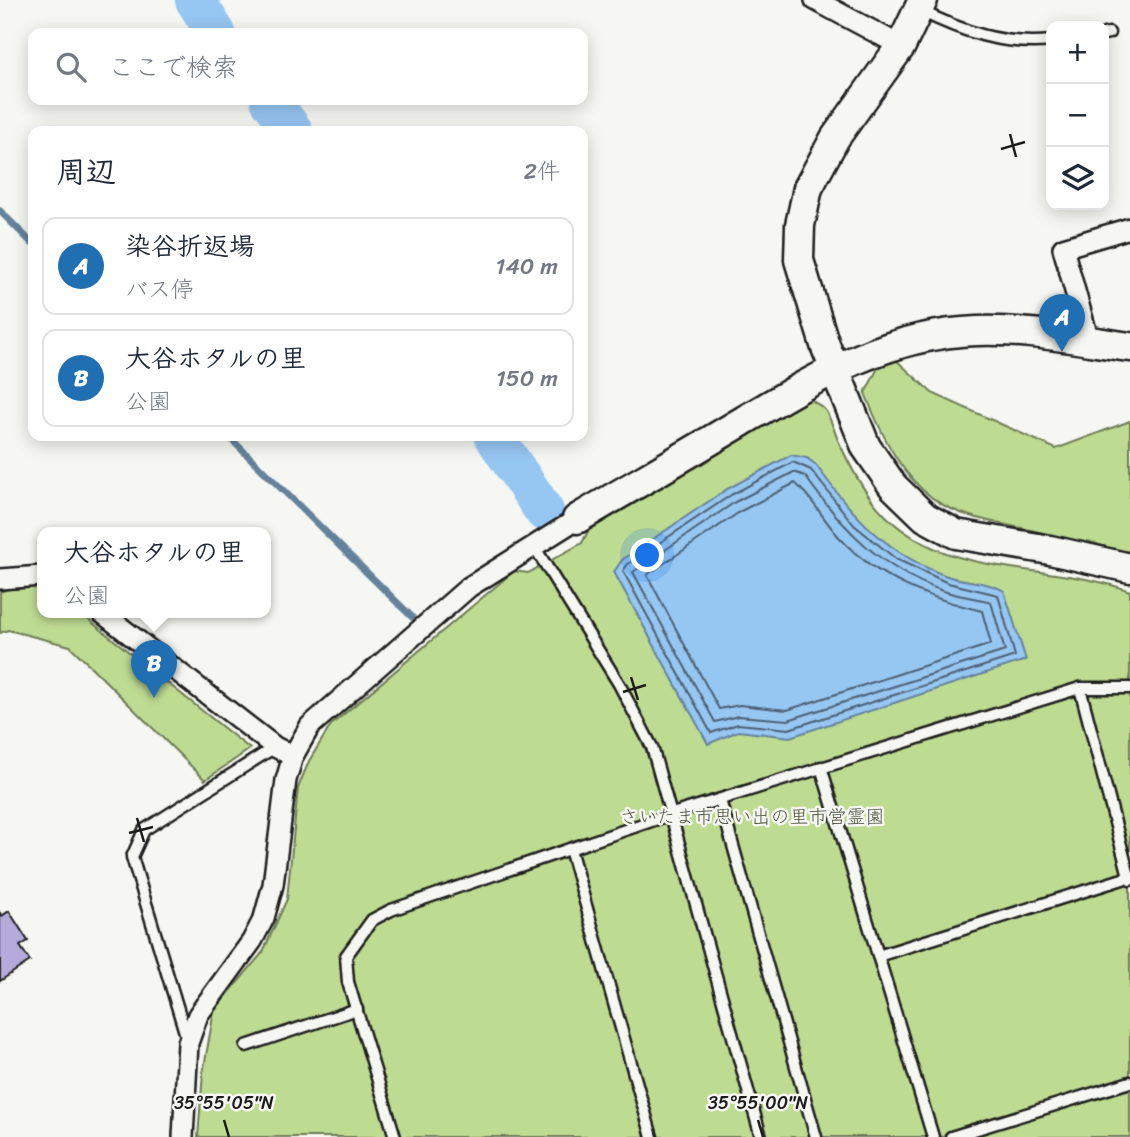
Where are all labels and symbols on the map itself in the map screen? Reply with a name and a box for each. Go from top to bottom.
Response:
pin: A [1039,294,1085,352]
your location [630,538,664,572]
pin: B [131,640,177,698]
park label: さいたま市思い出の里市営霊園 [619,800,885,833]
text: 35°55'05"N [174,1087,274,1119]
text: 35°55'00"N [708,1087,809,1119]

